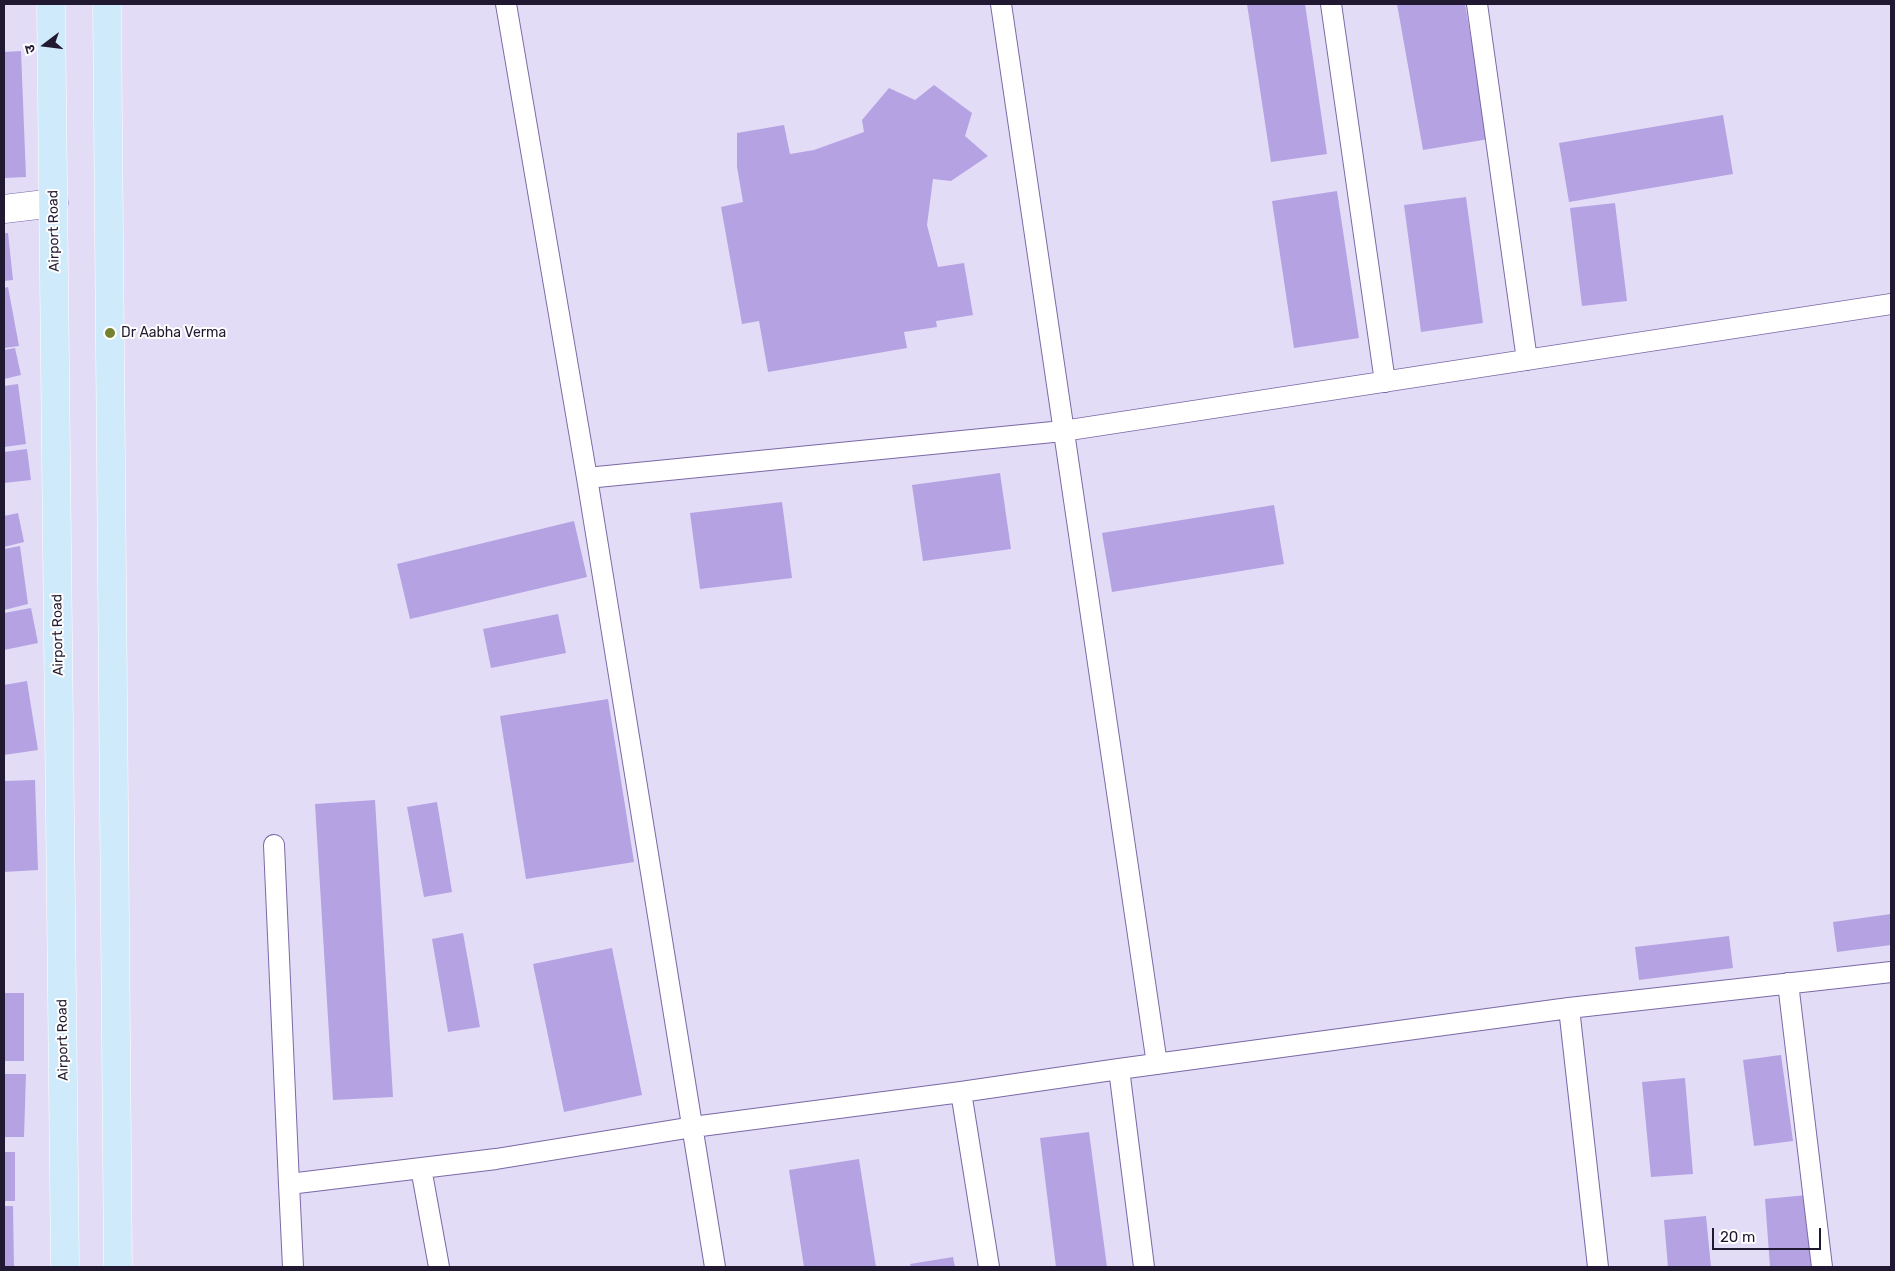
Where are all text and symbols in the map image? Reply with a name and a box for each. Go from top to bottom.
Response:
north arrow [20,20,70,70]
text: उ [21,43,39,55]
street label: Airport Road [45,190,63,272]
place label: Dr Aabha Verma [121,325,226,341]
marker: Dr Aabha Verma [103,326,117,340]
street label: Airport Road [49,594,67,676]
street label: Airport Road [54,999,72,1081]
scale bar [1715,1218,1824,1250]
text: 20 m [1720,1228,1755,1246]

